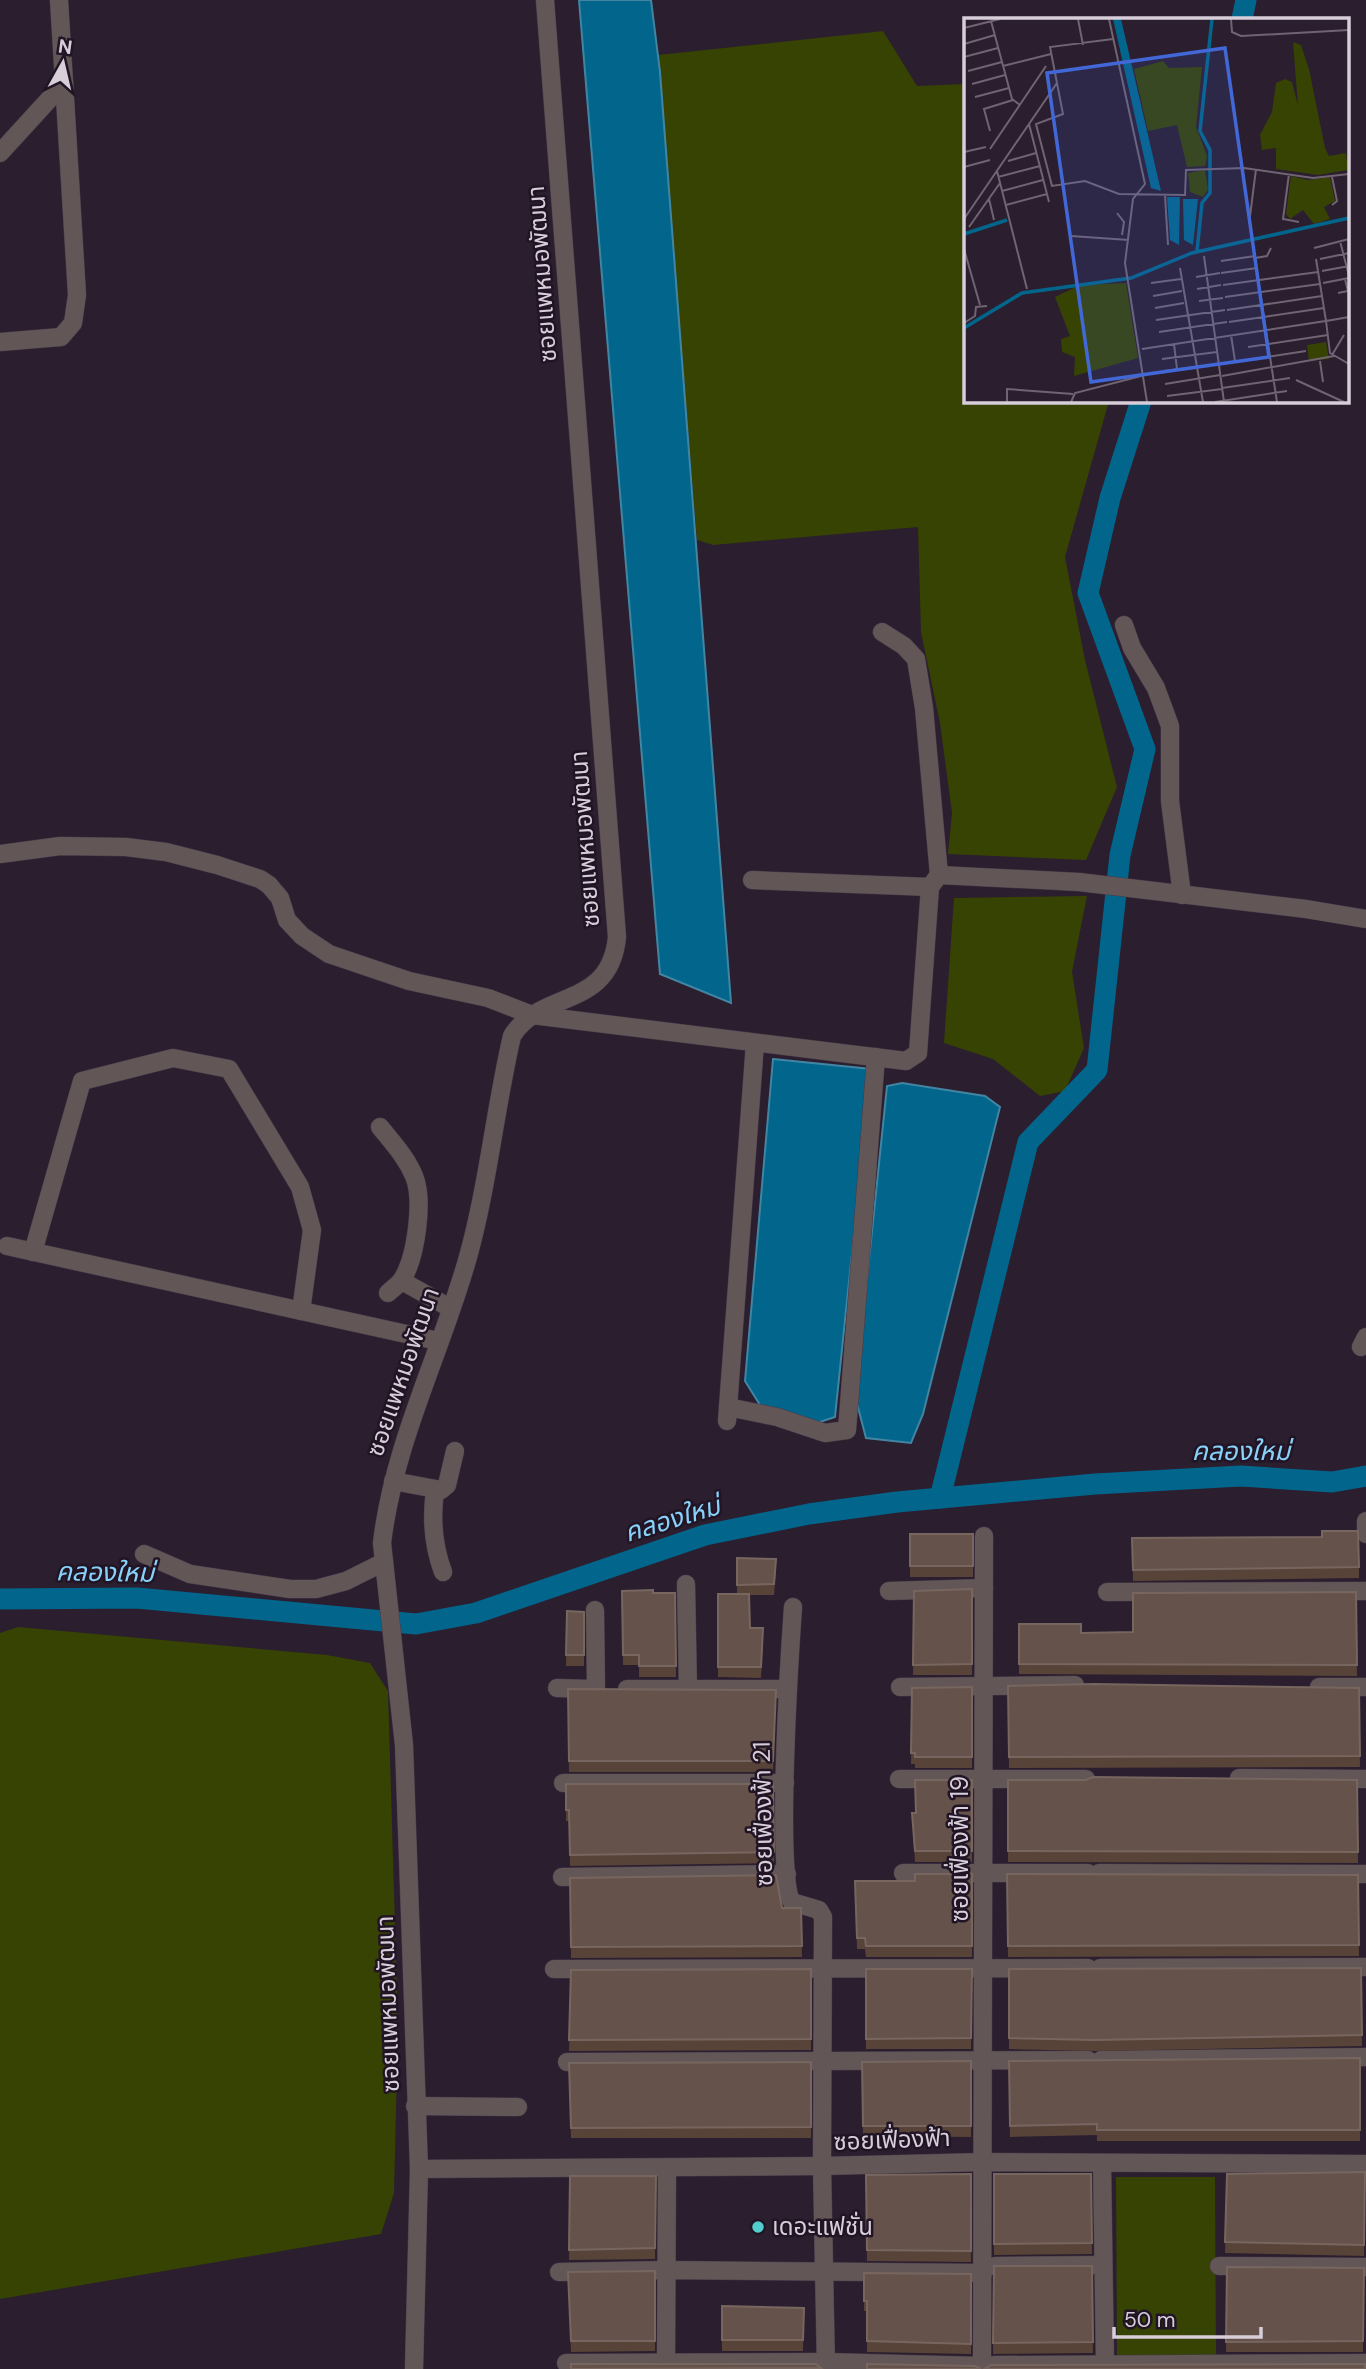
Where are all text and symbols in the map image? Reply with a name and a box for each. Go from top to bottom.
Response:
inset map [964,18,1348,402]
north arrow [28,28,98,98]
text: N [57,33,74,60]
street label: ซอยแพหมอพัฒนา [520,185,563,363]
street label: ซอยแพหมอพัฒนา [563,750,606,928]
street label: ซอยแพหมอพัฒนา [359,1283,446,1460]
water label: คลองใหม่ [1192,1434,1294,1468]
water label: คลองใหม่ [620,1487,728,1550]
water label: คลองใหม่ [55,1554,159,1590]
street label: ซอยเฟื่องฟ้า 21 [745,1741,779,1887]
street label: ซอยเฟื่องฟ้า 19 [943,1776,975,1922]
street label: ซอยแพหมอพัฒนา [369,1915,406,2093]
street label: ซอยเฟื่องฟ้า [833,2121,951,2157]
place label: เดอะแฟชั่น [772,2211,873,2242]
marker: เดอะแฟชั่น [750,2219,766,2235]
scale bar [1114,2296,1261,2340]
text: 50 m [1124,2306,1175,2334]

